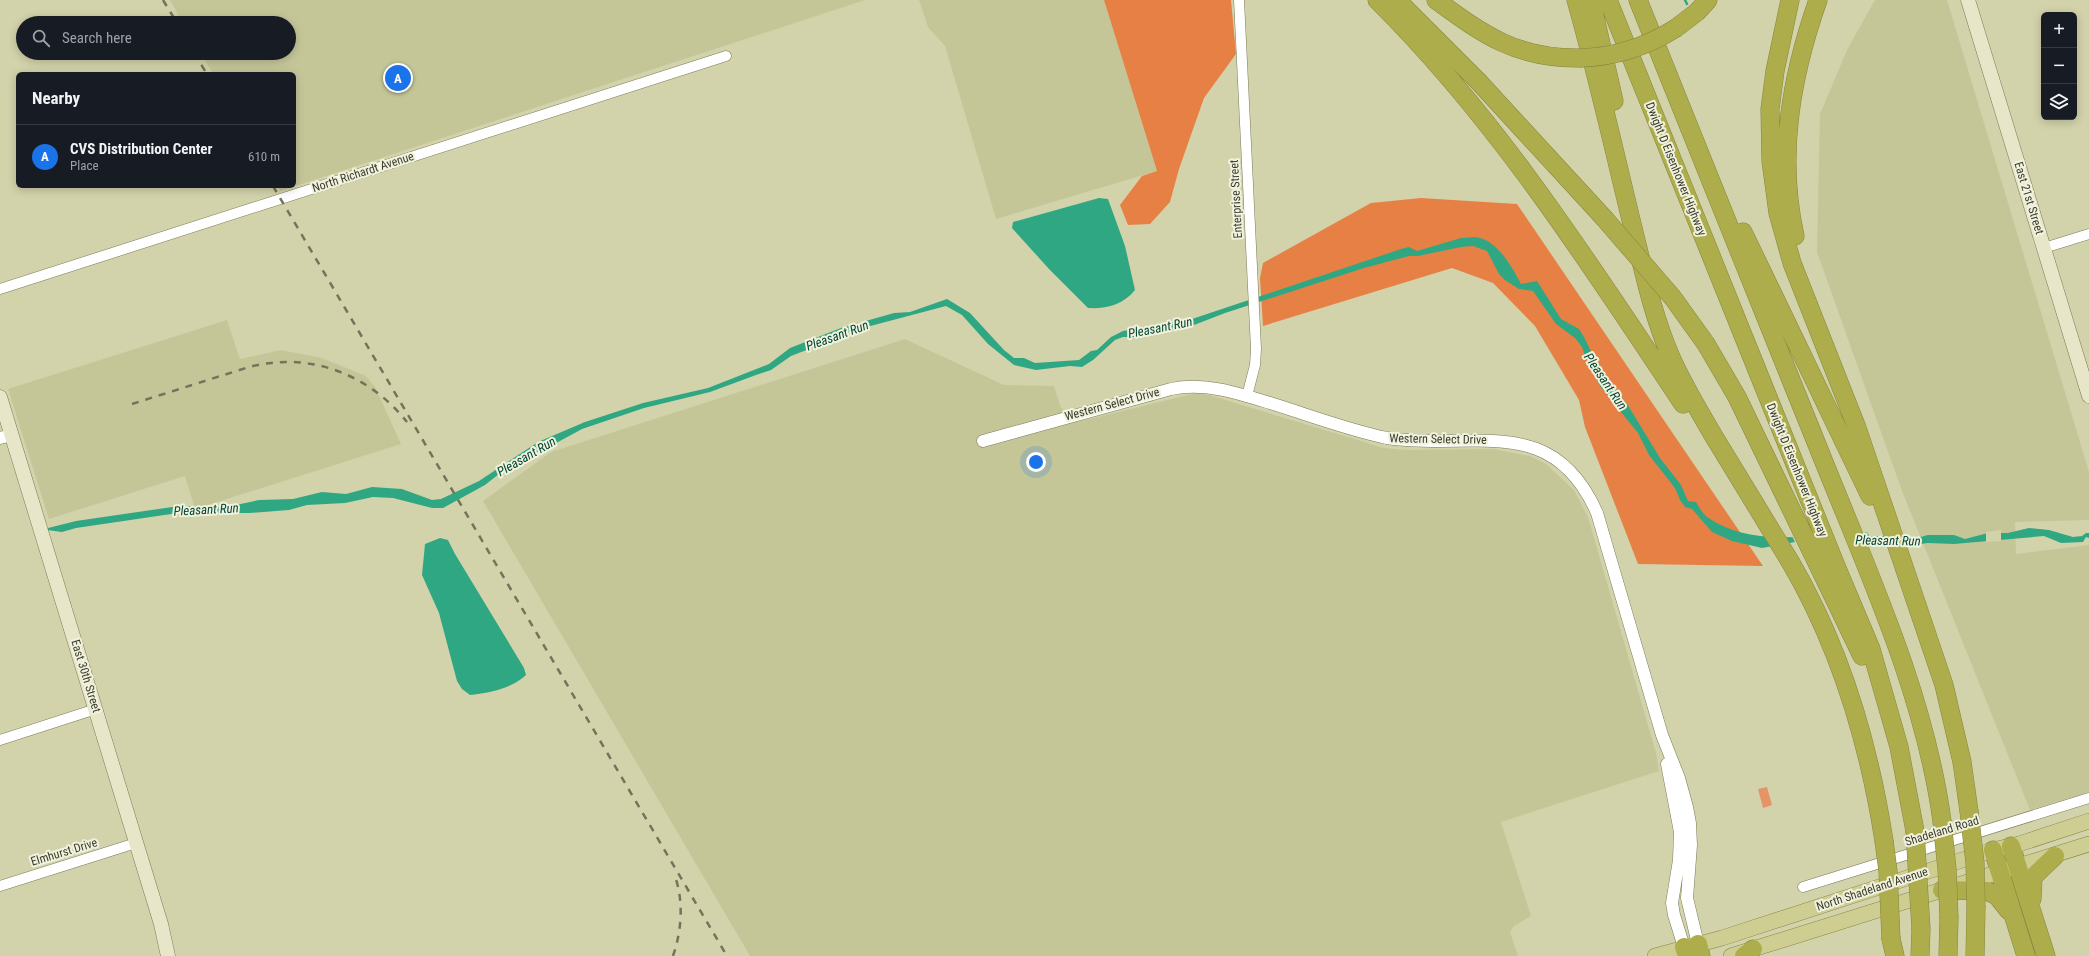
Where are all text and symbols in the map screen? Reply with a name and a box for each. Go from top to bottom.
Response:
map controls [2041,12,2077,120]
button: + [2041,12,2077,48]
search box [16,16,296,60]
icon: search [30,27,52,49]
text: Search here [62,29,132,47]
button: − [2041,48,2077,84]
pin: A [385,63,411,93]
button: layers [2041,84,2077,120]
text: Nearby [32,88,80,108]
street label: Dwight D Eisenhower Highway [1643,100,1709,238]
text: CVS Distribution Center [70,140,213,158]
text: A [41,149,49,164]
text: 610 m [248,149,280,164]
street label: North Richardt Avenue [310,149,416,195]
text: Place [70,158,99,173]
street label: Enterprise Street [1227,159,1245,239]
street label: East 21st Street [2011,160,2047,236]
water label: Pleasant Run [1127,314,1194,341]
water label: Pleasant Run [804,317,870,354]
water label: Pleasant Run [1581,350,1630,413]
street label: Western Select Drive [1063,385,1161,423]
street label: Dwight D Eisenhower Highway [1764,401,1830,539]
street label: Western Select Drive [1389,431,1487,447]
water label: Pleasant Run [494,434,558,479]
your location [1026,452,1046,472]
water label: Pleasant Run [173,500,239,519]
water label: Pleasant Run [1855,532,1921,549]
street label: East 30th Street [68,638,104,715]
street label: Shadeland Road [1903,813,1981,849]
street label: Elmhurst Drive [29,835,99,869]
street label: North Shadeland Avenue [1814,864,1930,914]

